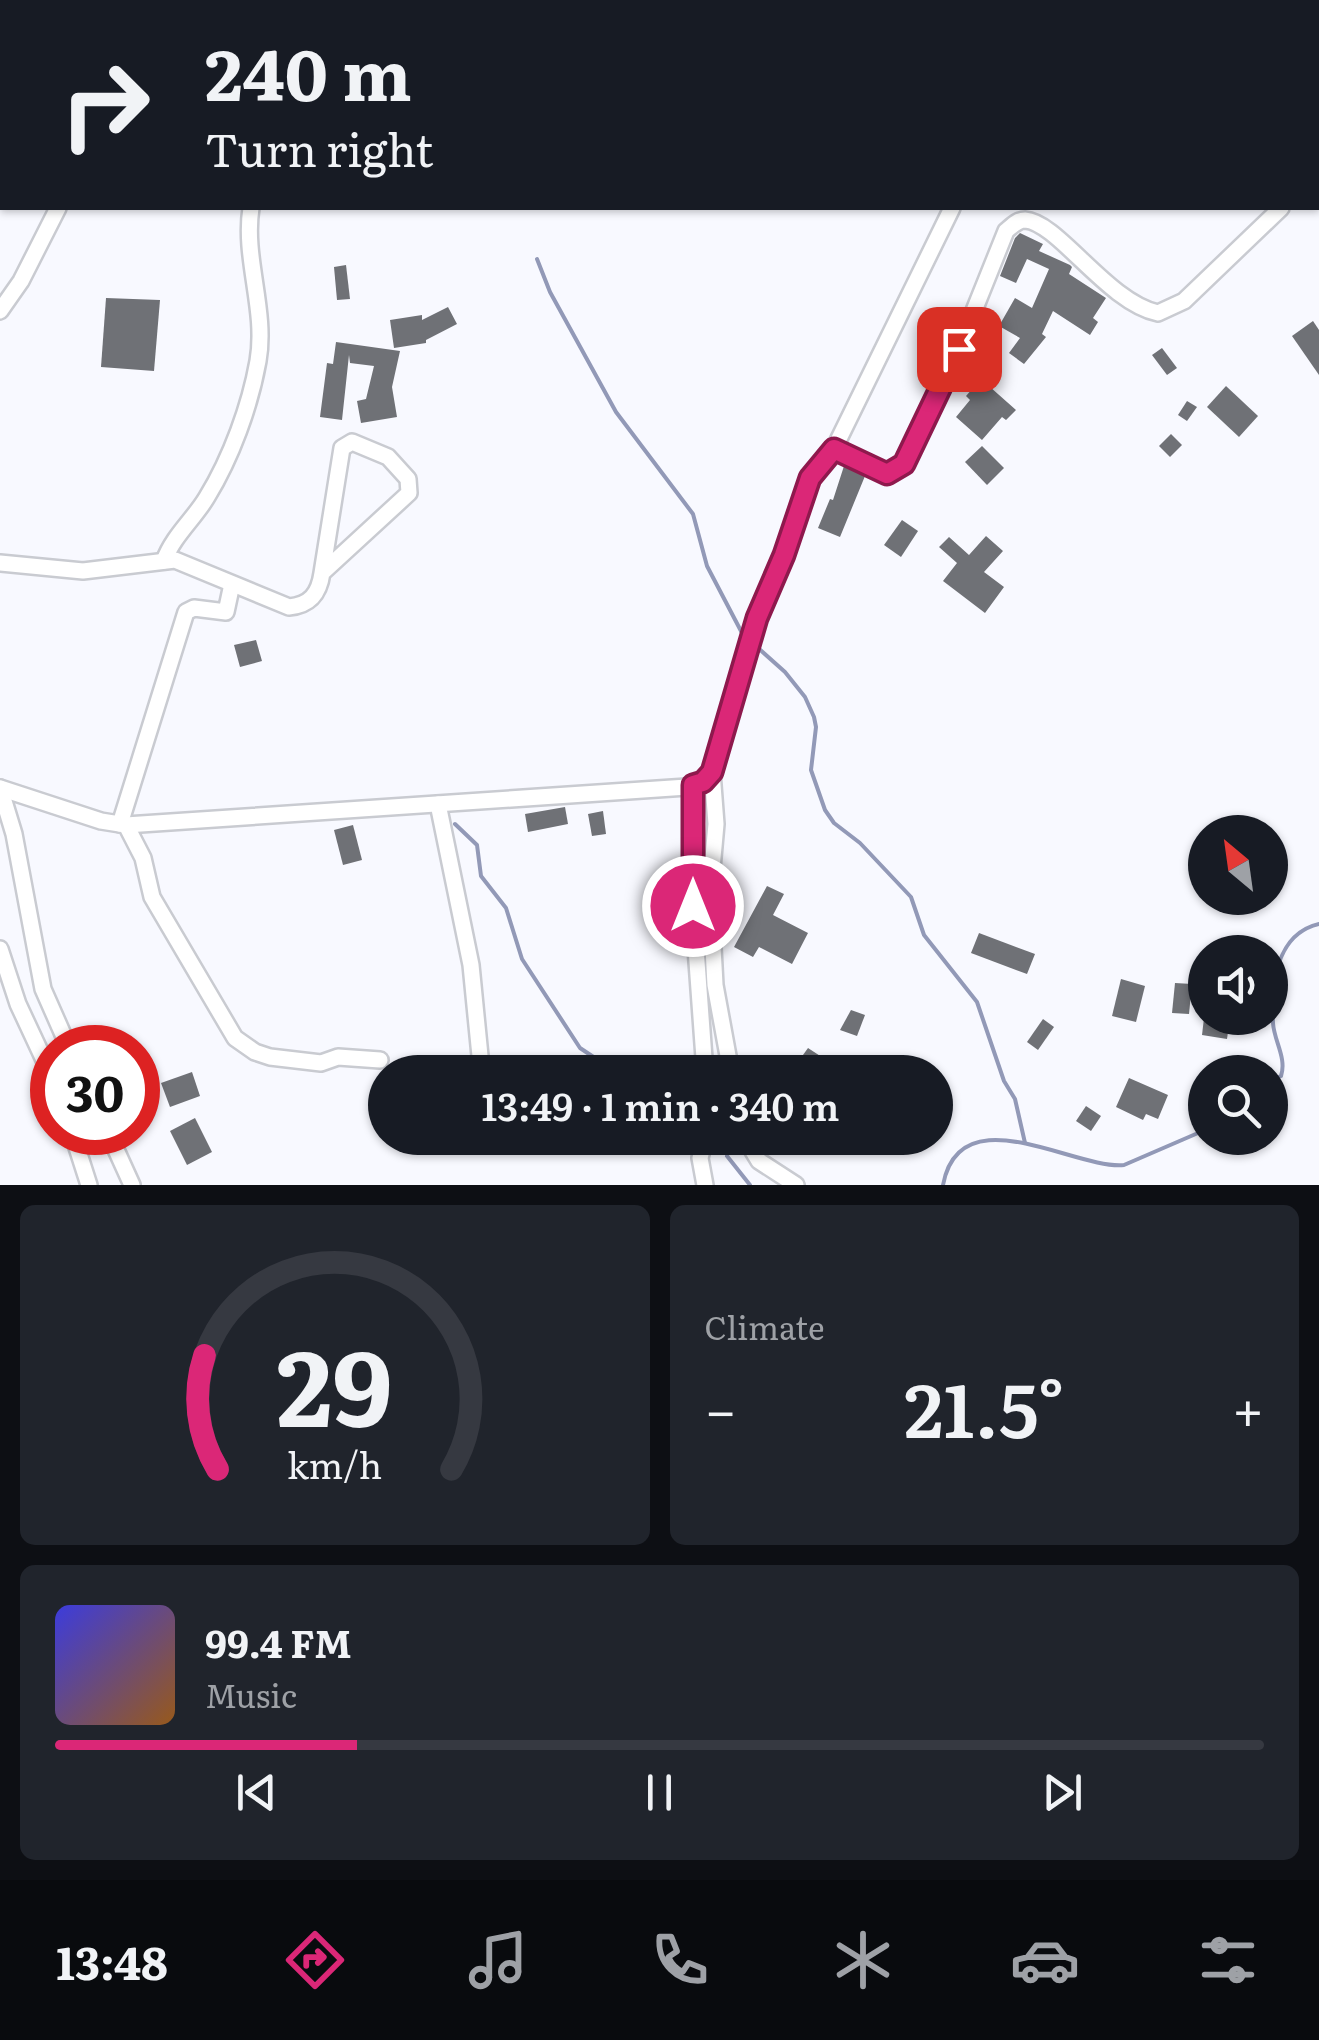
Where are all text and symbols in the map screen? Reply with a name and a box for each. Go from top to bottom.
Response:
text: 240 m [205,19,412,123]
icon: right [40,40,170,170]
text: Turn right [205,114,433,181]
pin [917,307,1002,392]
icon: arrive [932,322,987,377]
north arrow [1188,815,1288,915]
map controls [1188,815,1288,1155]
position arrow [641,854,745,958]
button: sound [1188,935,1288,1035]
speed limit sign: 30 [30,1025,160,1155]
button: search [1188,1055,1288,1155]
text: 13:49 · 1 min · 340 m [482,1076,839,1133]
text: Climate [705,1302,825,1350]
text: 29 [277,1305,393,1459]
text: 21.5° [904,1350,1064,1461]
text: − [705,1366,737,1448]
text: + [1232,1366,1264,1448]
text: km/h [287,1437,382,1490]
text: 99.4 FM [205,1613,352,1670]
text: Music [205,1670,297,1718]
icon: previous [229,1765,284,1820]
icon: pause [632,1765,687,1820]
icon: next [1035,1765,1090,1820]
icon: directions [280,1925,350,1995]
icon: music [463,1925,533,1995]
icon: phone [645,1925,715,1995]
icon: climate [828,1925,898,1995]
icon: car [1010,1925,1080,1995]
icon: filters [1193,1925,1263,1995]
text: 13:48 [56,1927,168,1994]

